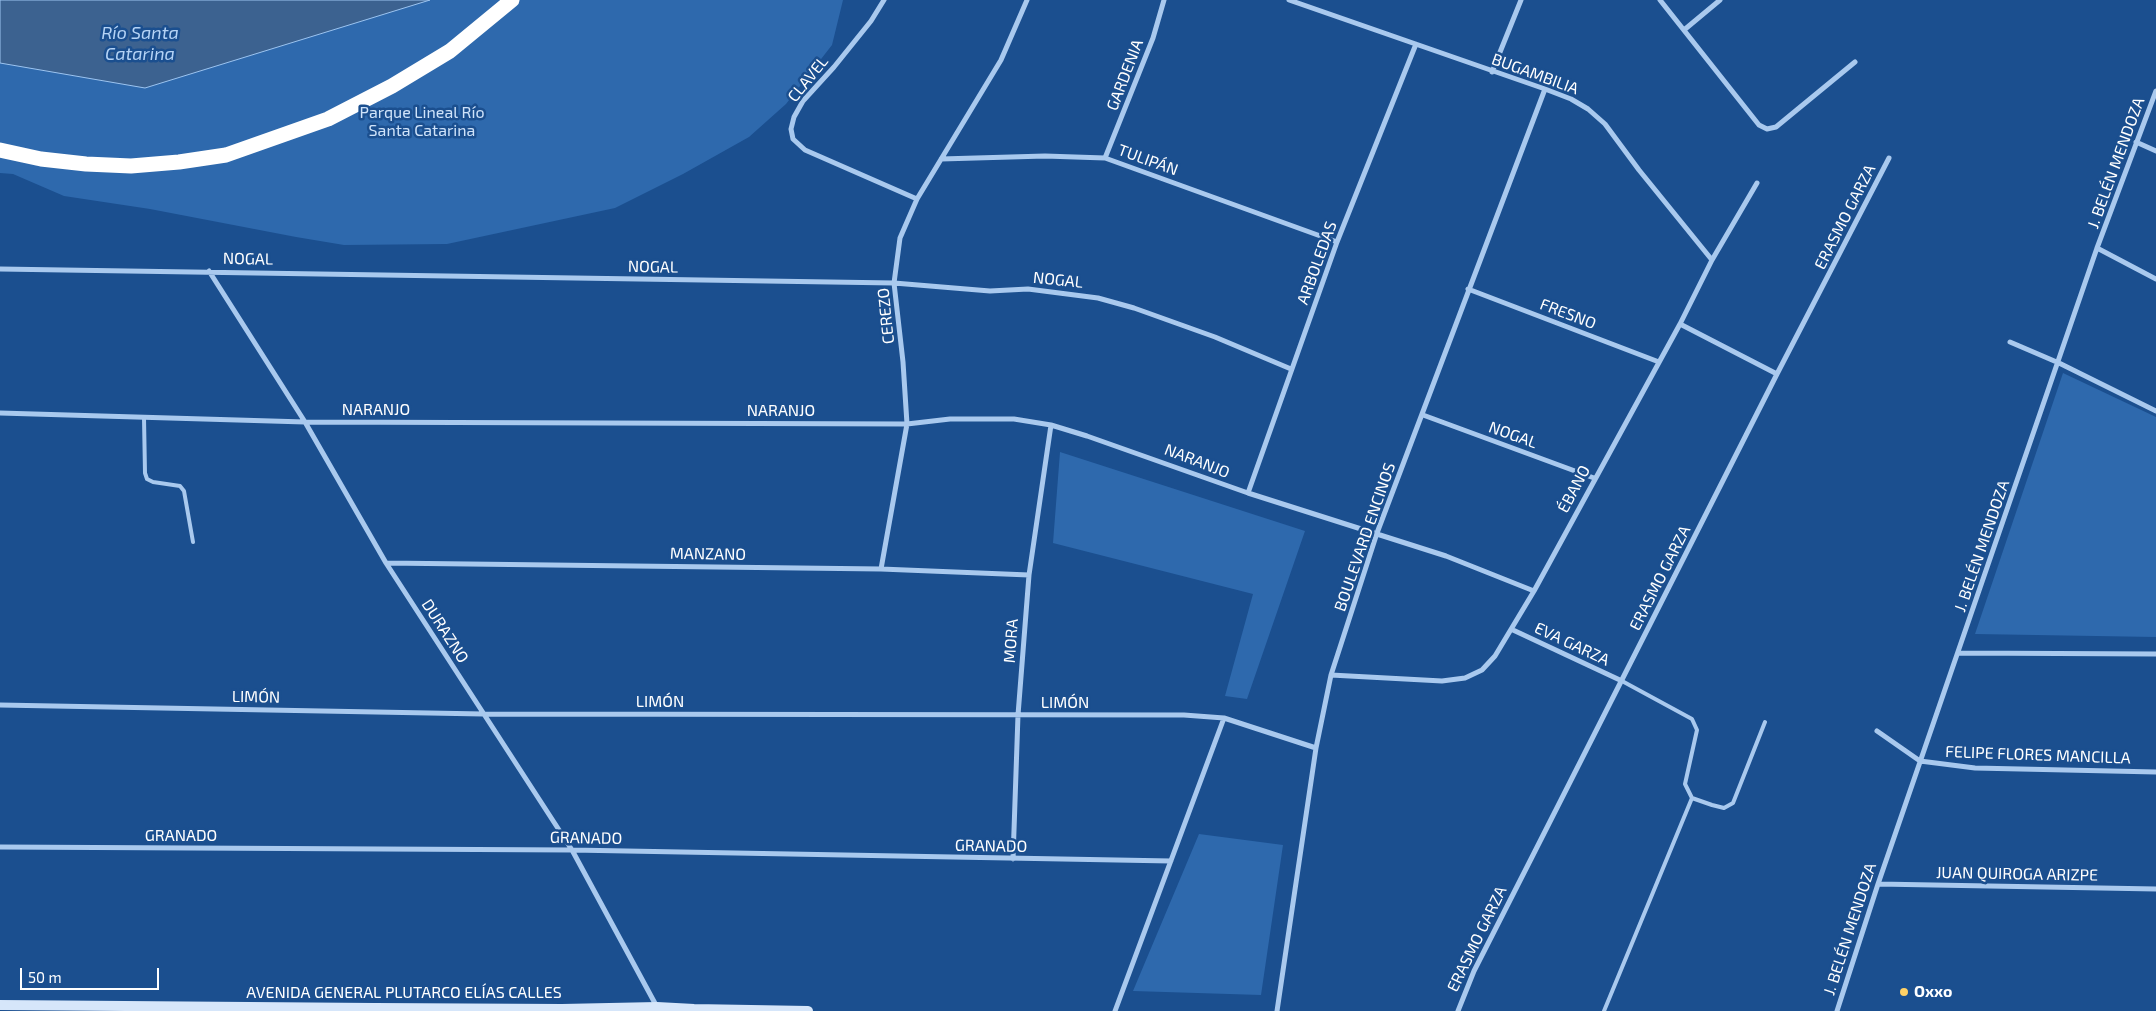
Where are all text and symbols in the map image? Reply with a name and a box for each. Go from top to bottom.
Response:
water label: Río Santa Catarina [101,22,179,64]
street label: GARDENIA [1103,37,1147,113]
street label: BUGAMBILIA [1489,49,1581,99]
street label: CLAVEL [784,52,832,106]
street label: J. BELÉN MENDOZA [2083,95,2149,231]
park label: Parque Lineal Río Santa Catarina [360,103,484,141]
street label: TULIPÁN [1115,140,1181,180]
street label: ERASMO GARZA [1810,161,1880,273]
street label: ARBOLEDAS [1293,219,1341,307]
street label: NOGAL [223,249,273,269]
street label: NOGAL [628,257,678,277]
street label: NOGAL [1032,268,1084,292]
street label: CEREZO [873,287,899,345]
street label: FRESNO [1537,295,1599,333]
street label: NARANJO [342,400,410,420]
street label: NARANJO [747,401,815,421]
street label: NOGAL [1486,417,1540,453]
street label: NARANJO [1162,440,1232,482]
street label: BOULEVARD ENCINOS [1331,460,1399,614]
street label: ÉBANO [1554,462,1594,516]
street label: J. BELÉN MENDOZA [1950,478,2014,614]
street label: ERASMO GARZA [1625,522,1695,634]
street label: MANZANO [670,544,746,564]
street label: DURAZNO [417,596,473,666]
street label: MORA [1000,618,1022,664]
street label: EVA GARZA [1531,618,1613,670]
street label: LIMÓN [232,687,280,707]
street label: LIMÓN [636,692,684,712]
street label: LIMÓN [1041,693,1089,713]
street label: FELIPE FLORES MANCILLA [1945,742,2131,768]
street label: GRANADO [145,826,217,846]
street label: GRANADO [550,828,622,848]
street label: GRANADO [955,836,1027,856]
street label: J. BELÉN MENDOZA [1820,860,1880,998]
street label: JUAN QUIROGA ARIZPE [1936,863,2098,885]
street label: ERASMO GARZA [1443,883,1511,995]
scale bar [22,958,161,990]
text: 50 m [28,968,62,986]
place label: Oxxo [1914,982,1952,1002]
street label: AVENIDA GENERAL PLUTARCO ELÍAS CALLES [246,983,562,1003]
marker: Oxxo [1898,986,1910,998]

